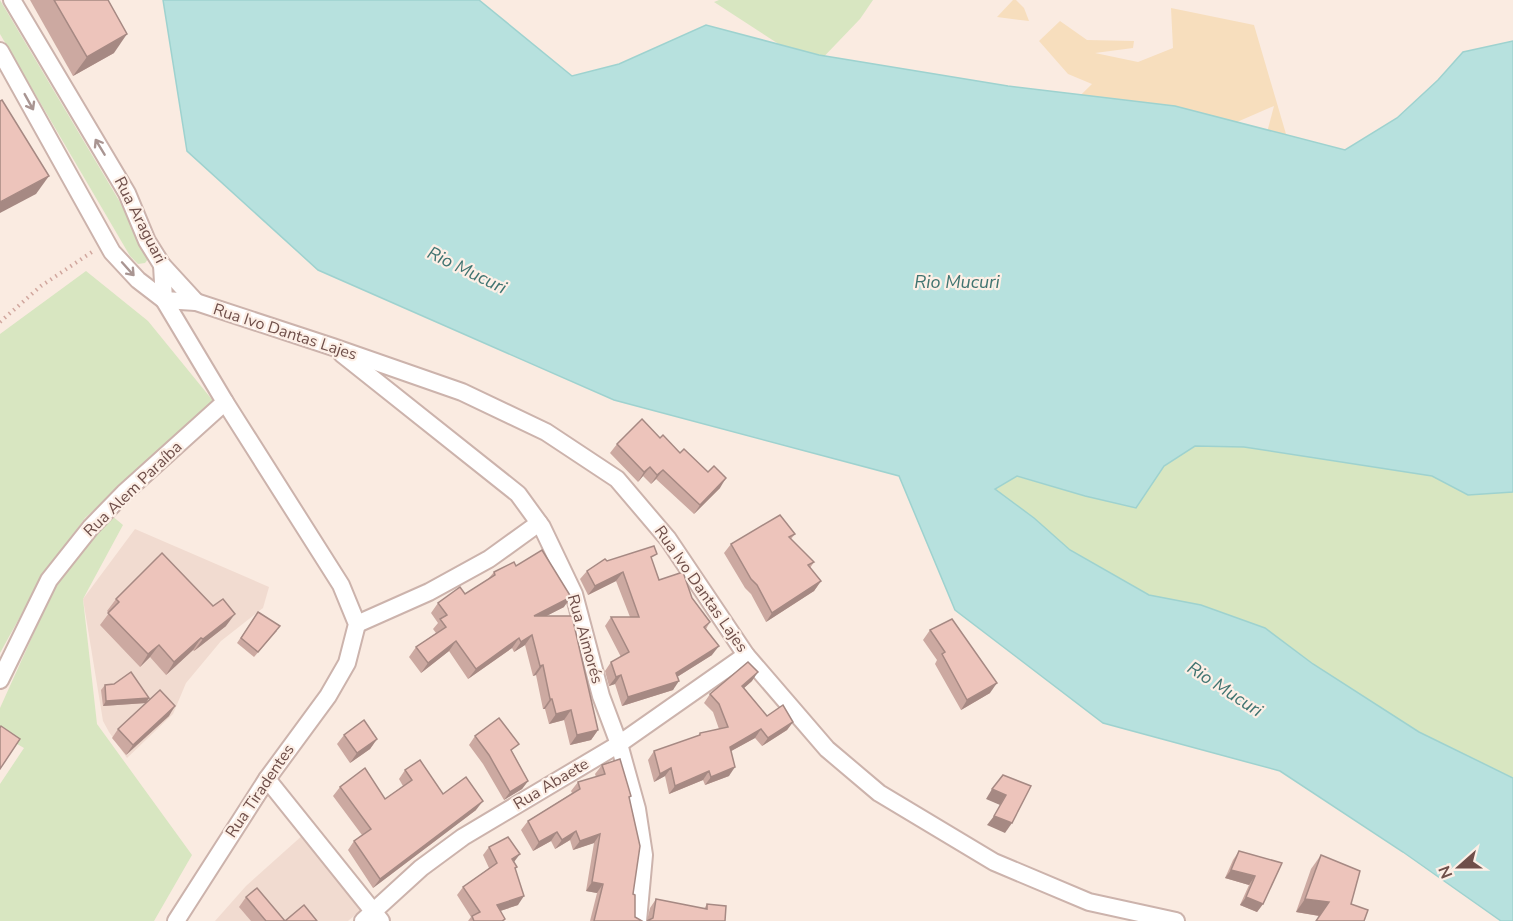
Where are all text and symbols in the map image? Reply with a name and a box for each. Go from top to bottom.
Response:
one-way arrow [23,93,35,110]
one-way arrow [93,139,105,156]
street label: Rua Araguari [109,173,171,267]
water label: Rio Mucuri [423,240,511,300]
one-way arrow [121,261,135,276]
water label: Rio Mucuri [914,270,1001,294]
street label: Rua Ivo Dantas Lajes [210,298,360,366]
street label: Rua Alem Paraíba [79,436,187,542]
street label: Rua Ivo Dantas Lajes [649,521,753,657]
street label: Rua Aimorés [562,592,608,686]
water label: Rio Mucuri [1183,656,1268,723]
street label: Rua Tiradentes [221,740,299,842]
street label: Rua Abaete [509,753,593,815]
north arrow [1429,837,1489,897]
text: N [1434,862,1458,882]

